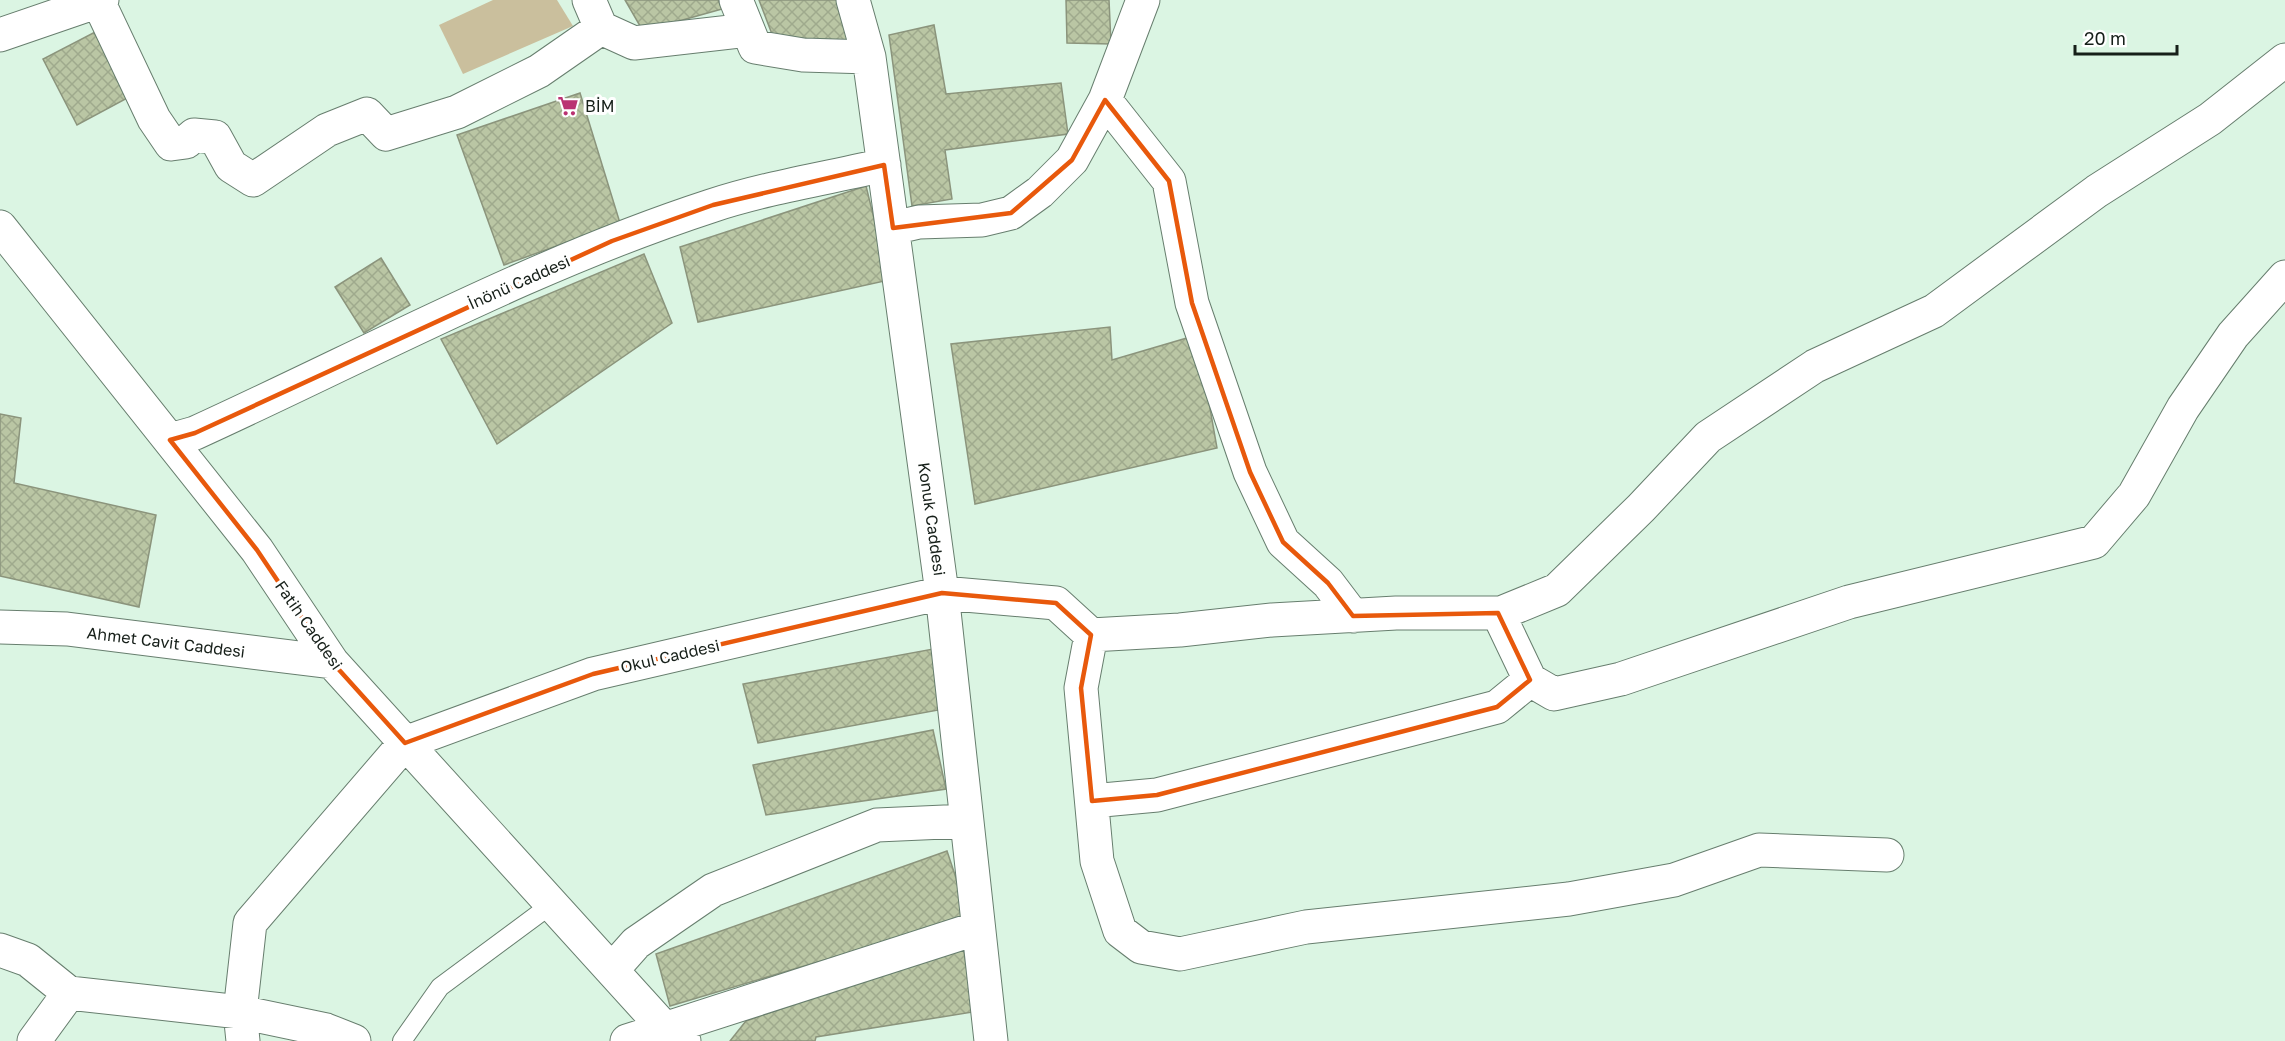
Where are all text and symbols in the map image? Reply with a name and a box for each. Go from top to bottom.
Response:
scale bar [2075,18,2177,56]
text: 20 m [2084,27,2126,49]
supermarket icon: BİM [556,94,580,118]
place label: BİM [585,96,615,116]
street label: İnönü Caddesi [465,251,573,313]
street label: Konuk Caddesi [914,461,950,577]
street label: Fatih Caddesi [271,577,347,673]
street label: Ahmet Cavit Caddesi [86,622,246,662]
street label: Okul Caddesi [618,635,722,677]

